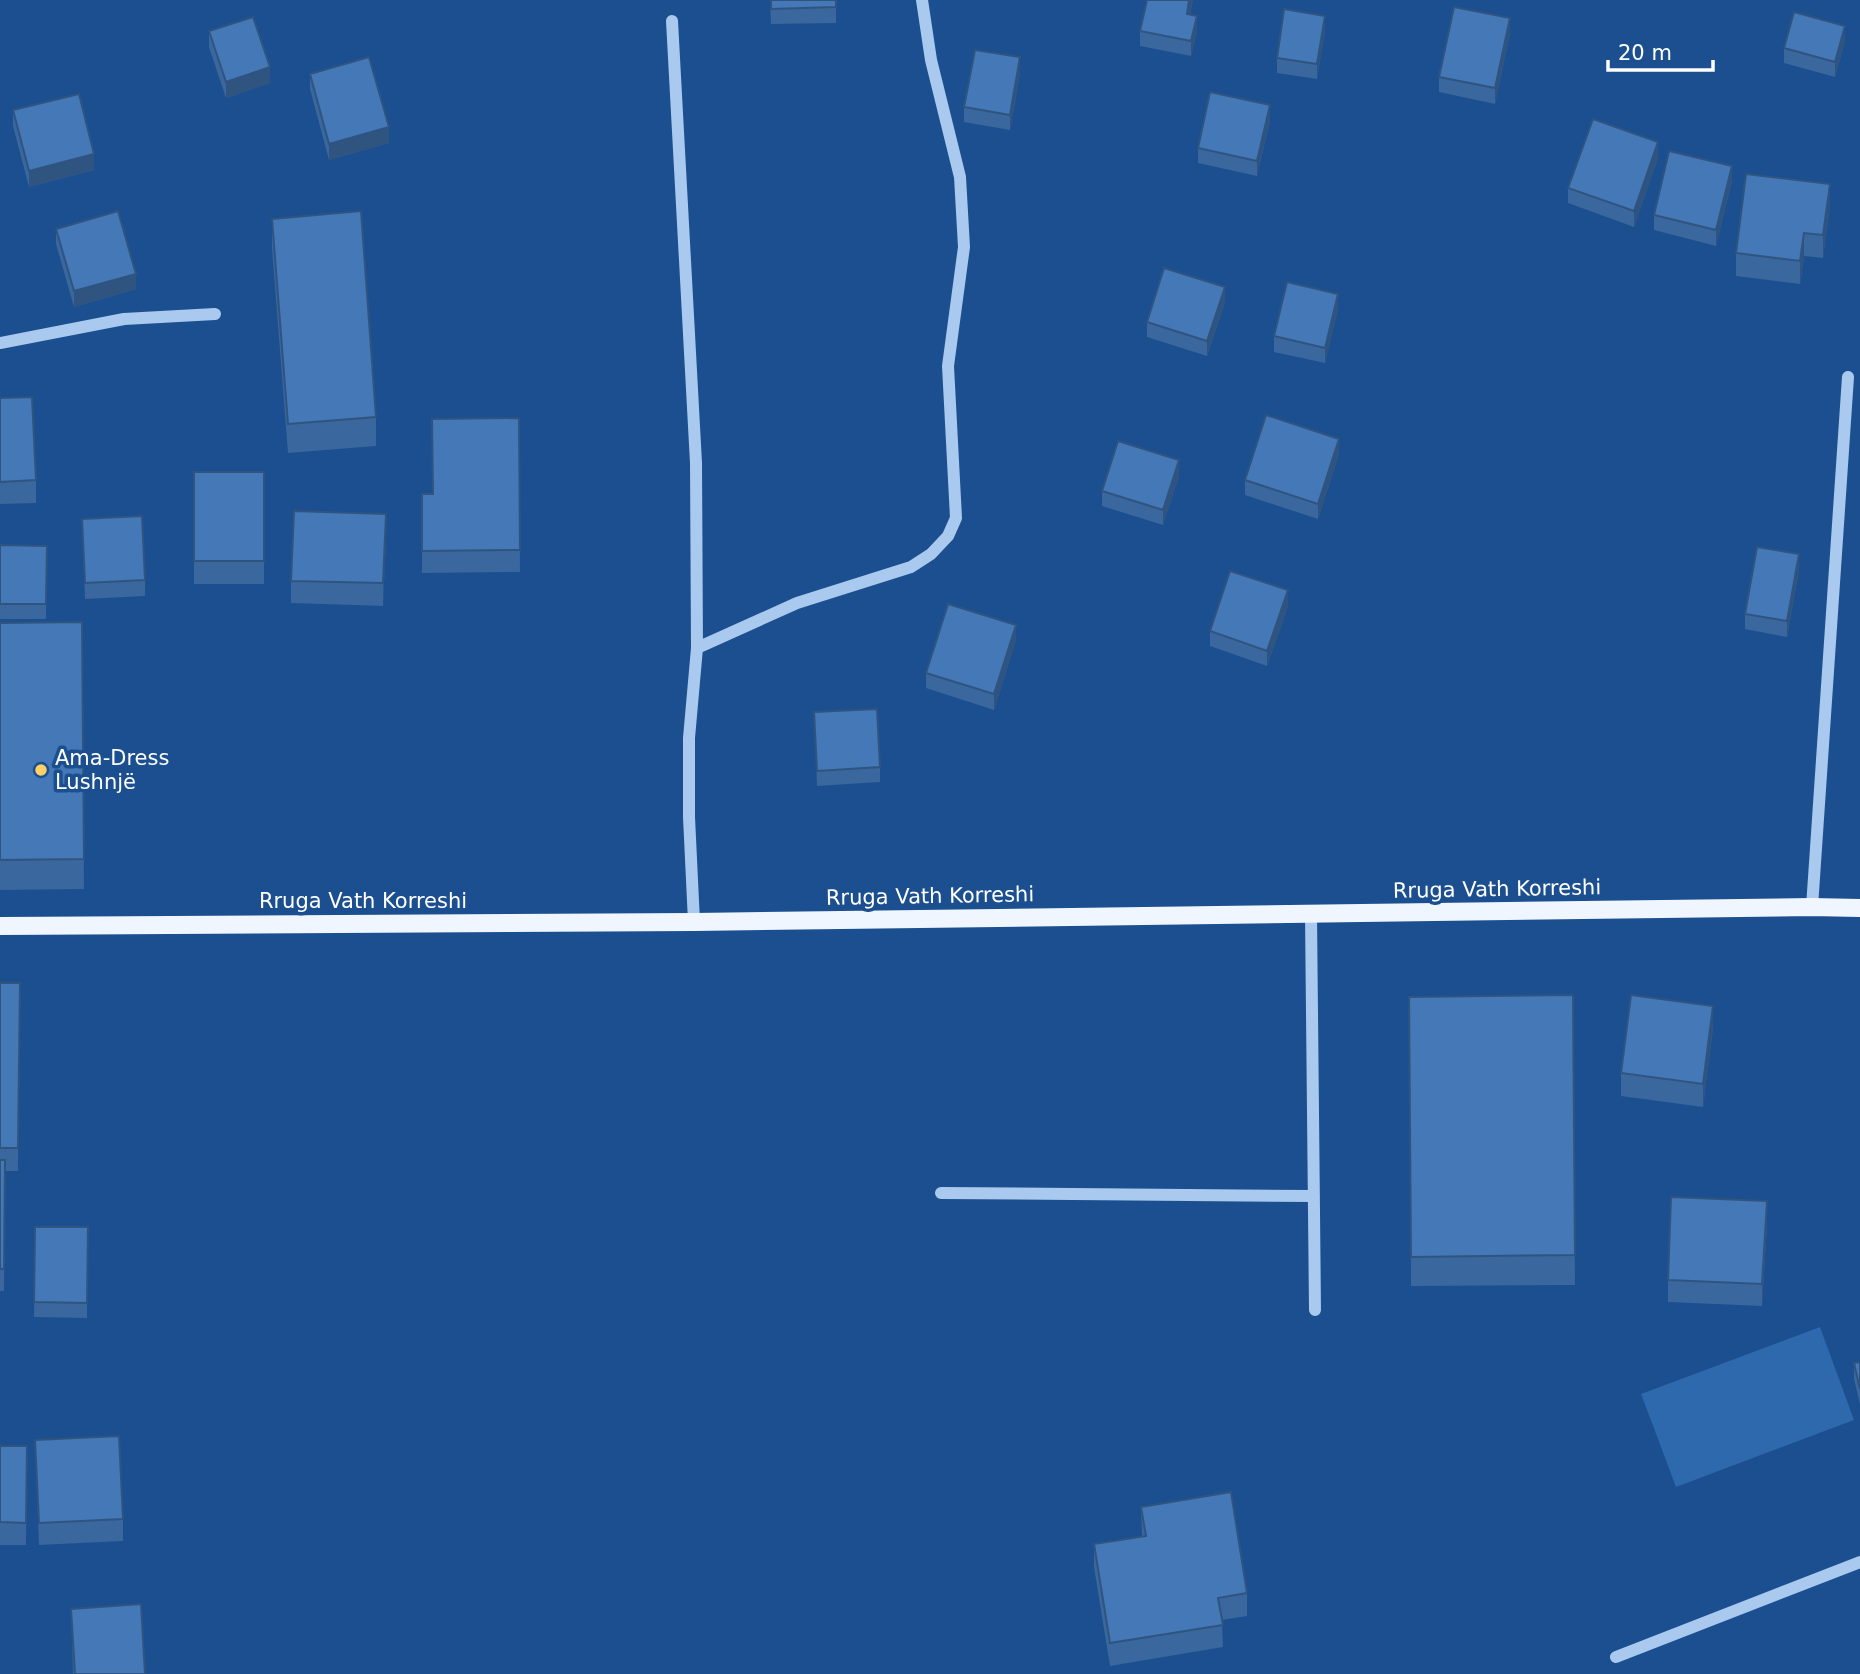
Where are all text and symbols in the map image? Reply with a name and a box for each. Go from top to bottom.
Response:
scale bar [1608,28,1713,72]
text: 20 m [1618,41,1672,65]
place label: Ama-Dress Lushnjë [55,746,169,794]
marker: Ama-Dress Lushnjë [33,762,49,778]
street label: Rruga Vath Korreshi [1393,875,1601,903]
street label: Rruga Vath Korreshi [826,882,1034,910]
street label: Rruga Vath Korreshi [259,889,467,913]

